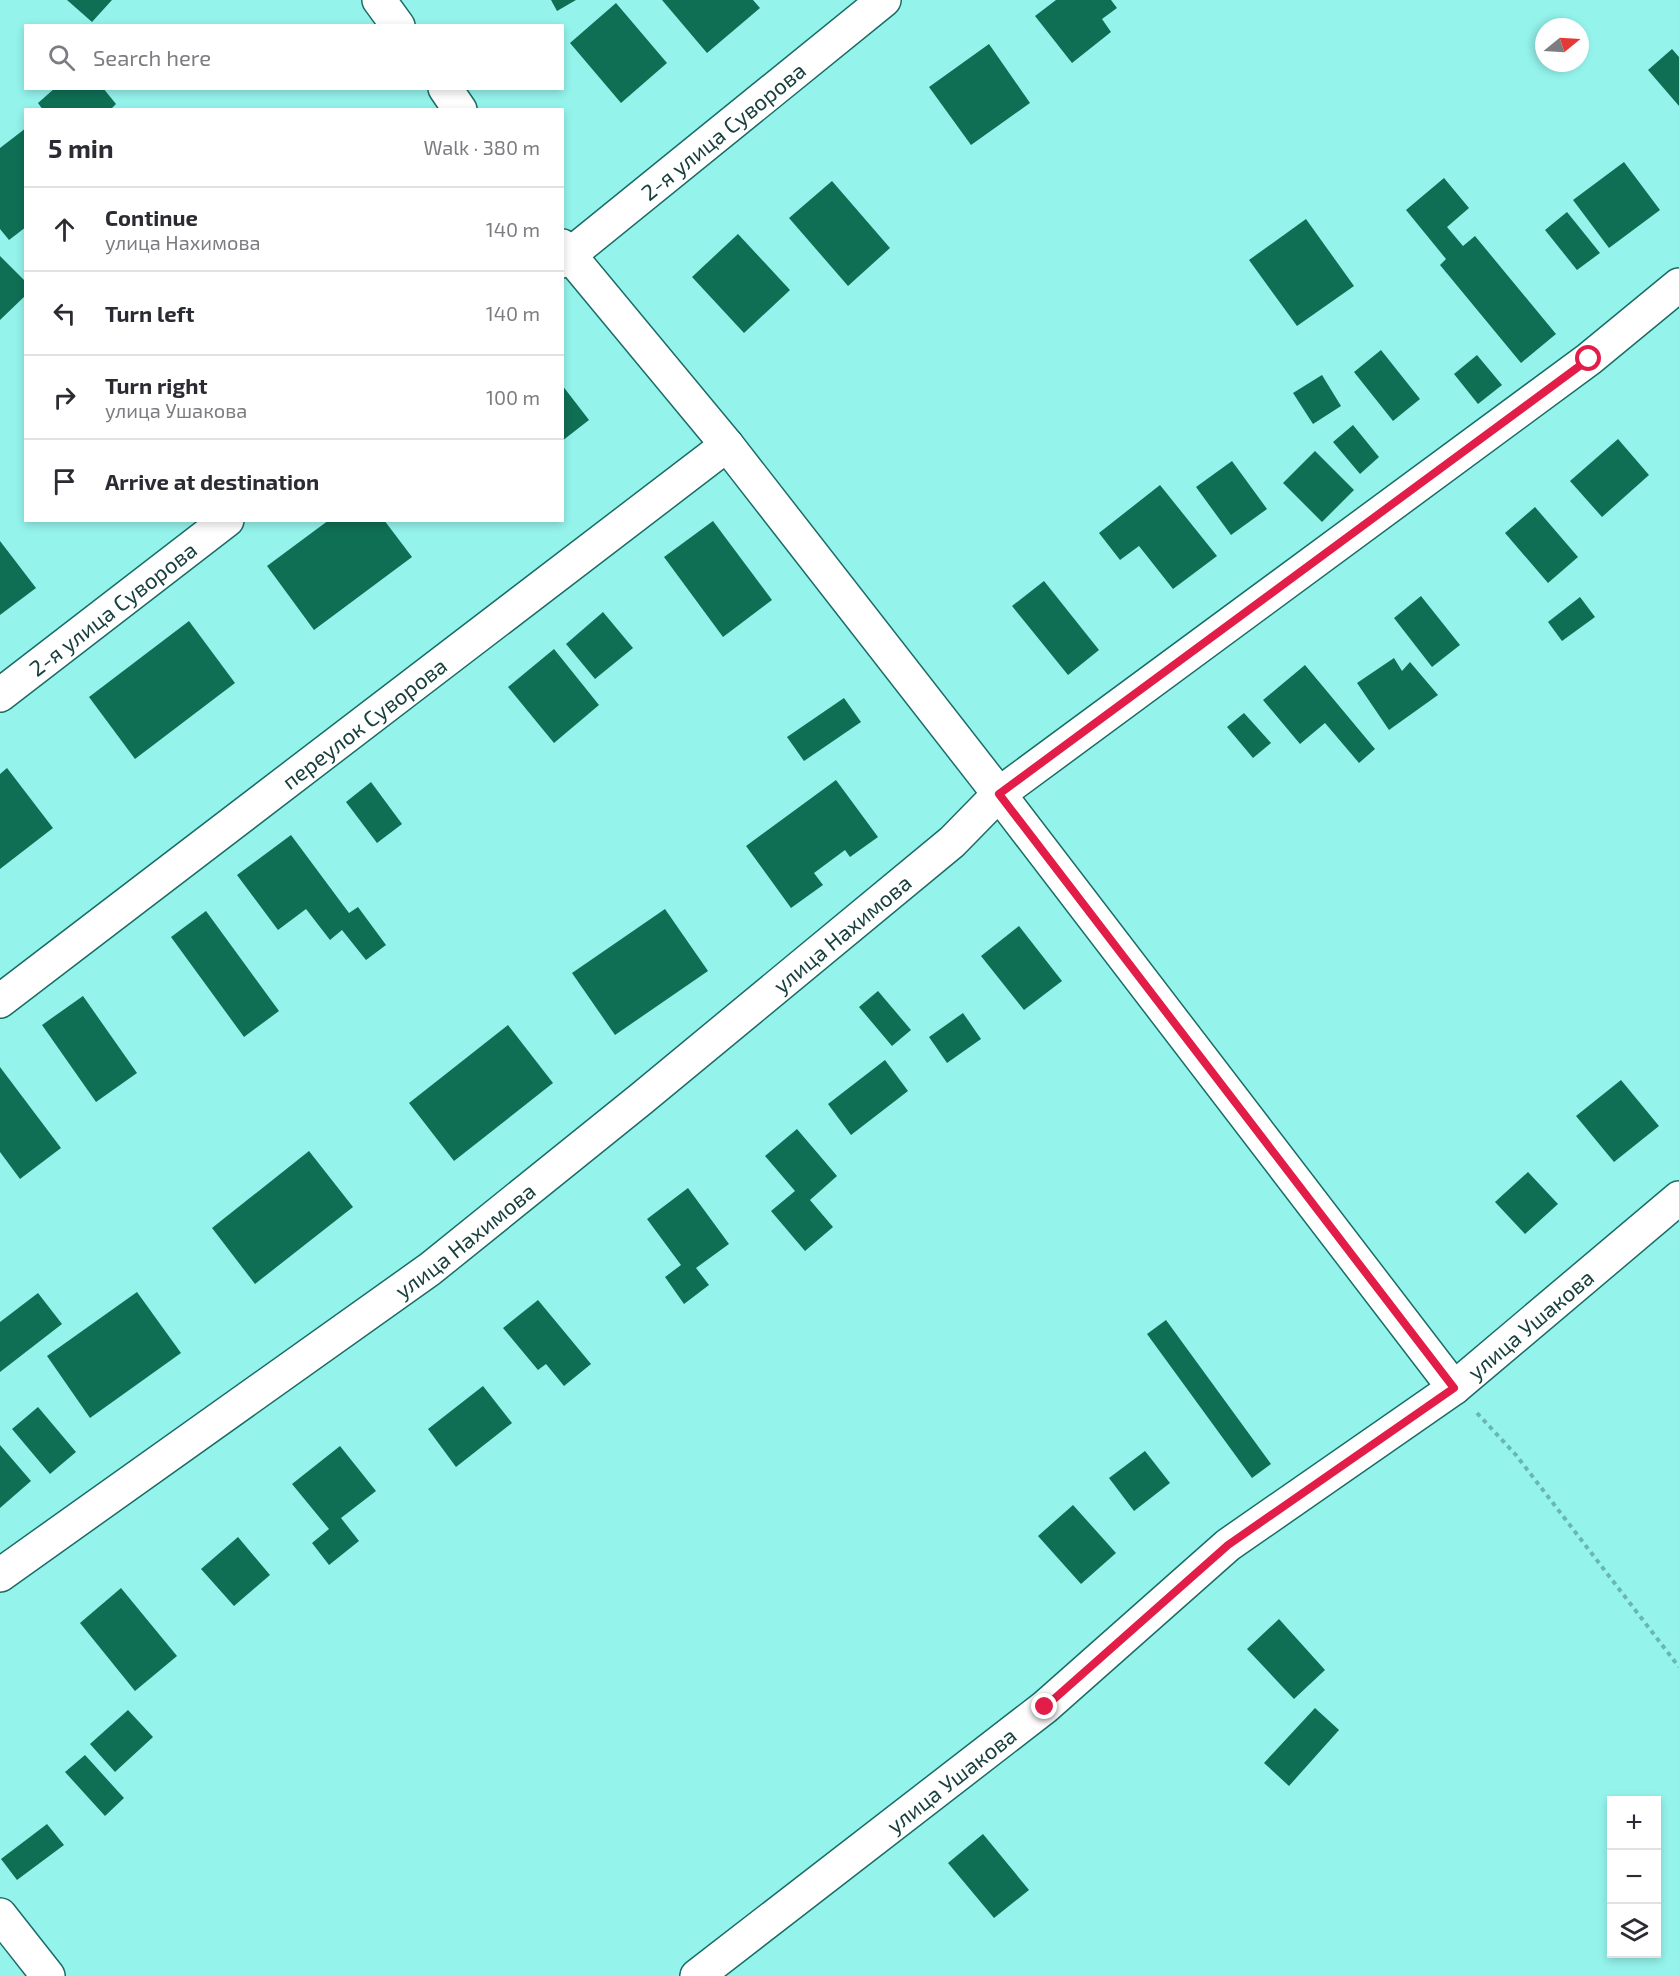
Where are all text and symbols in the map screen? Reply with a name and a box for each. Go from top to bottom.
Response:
north arrow [1535,18,1589,72]
search box [24,24,564,90]
icon: search [45,41,78,74]
text: Search here [93,44,211,70]
street label: 2-я улица Суворова [635,56,810,205]
text: 5 min [48,132,114,163]
text: Walk · 380 m [423,135,540,159]
text: Continue [105,204,198,230]
icon: ahead [48,213,81,246]
text: 140 m [486,217,540,241]
text: улица Нахимова [105,230,261,254]
icon: left [48,297,81,330]
text: Turn left [105,300,194,326]
text: 140 m [486,301,540,325]
route start [1575,345,1601,371]
text: Turn right [105,372,207,398]
icon: right [48,381,81,414]
text: 100 m [486,385,540,409]
text: улица Ушакова [105,398,247,422]
icon: arrive [48,465,81,498]
text: Arrive at destination [105,468,319,494]
street label: 2-я улица Суворова [24,536,201,681]
street label: переулок Суворова [276,652,451,794]
street label: улица Нахимова [767,869,916,999]
street label: улица Нахимова [390,1177,540,1304]
street label: улица Ушакова [1462,1263,1598,1385]
route end [1031,1693,1057,1719]
street label: улица Ушакова [881,1721,1021,1839]
map controls [1607,1796,1661,1958]
button: + [1607,1796,1661,1850]
button: − [1607,1850,1661,1904]
button: layers [1607,1904,1661,1958]

